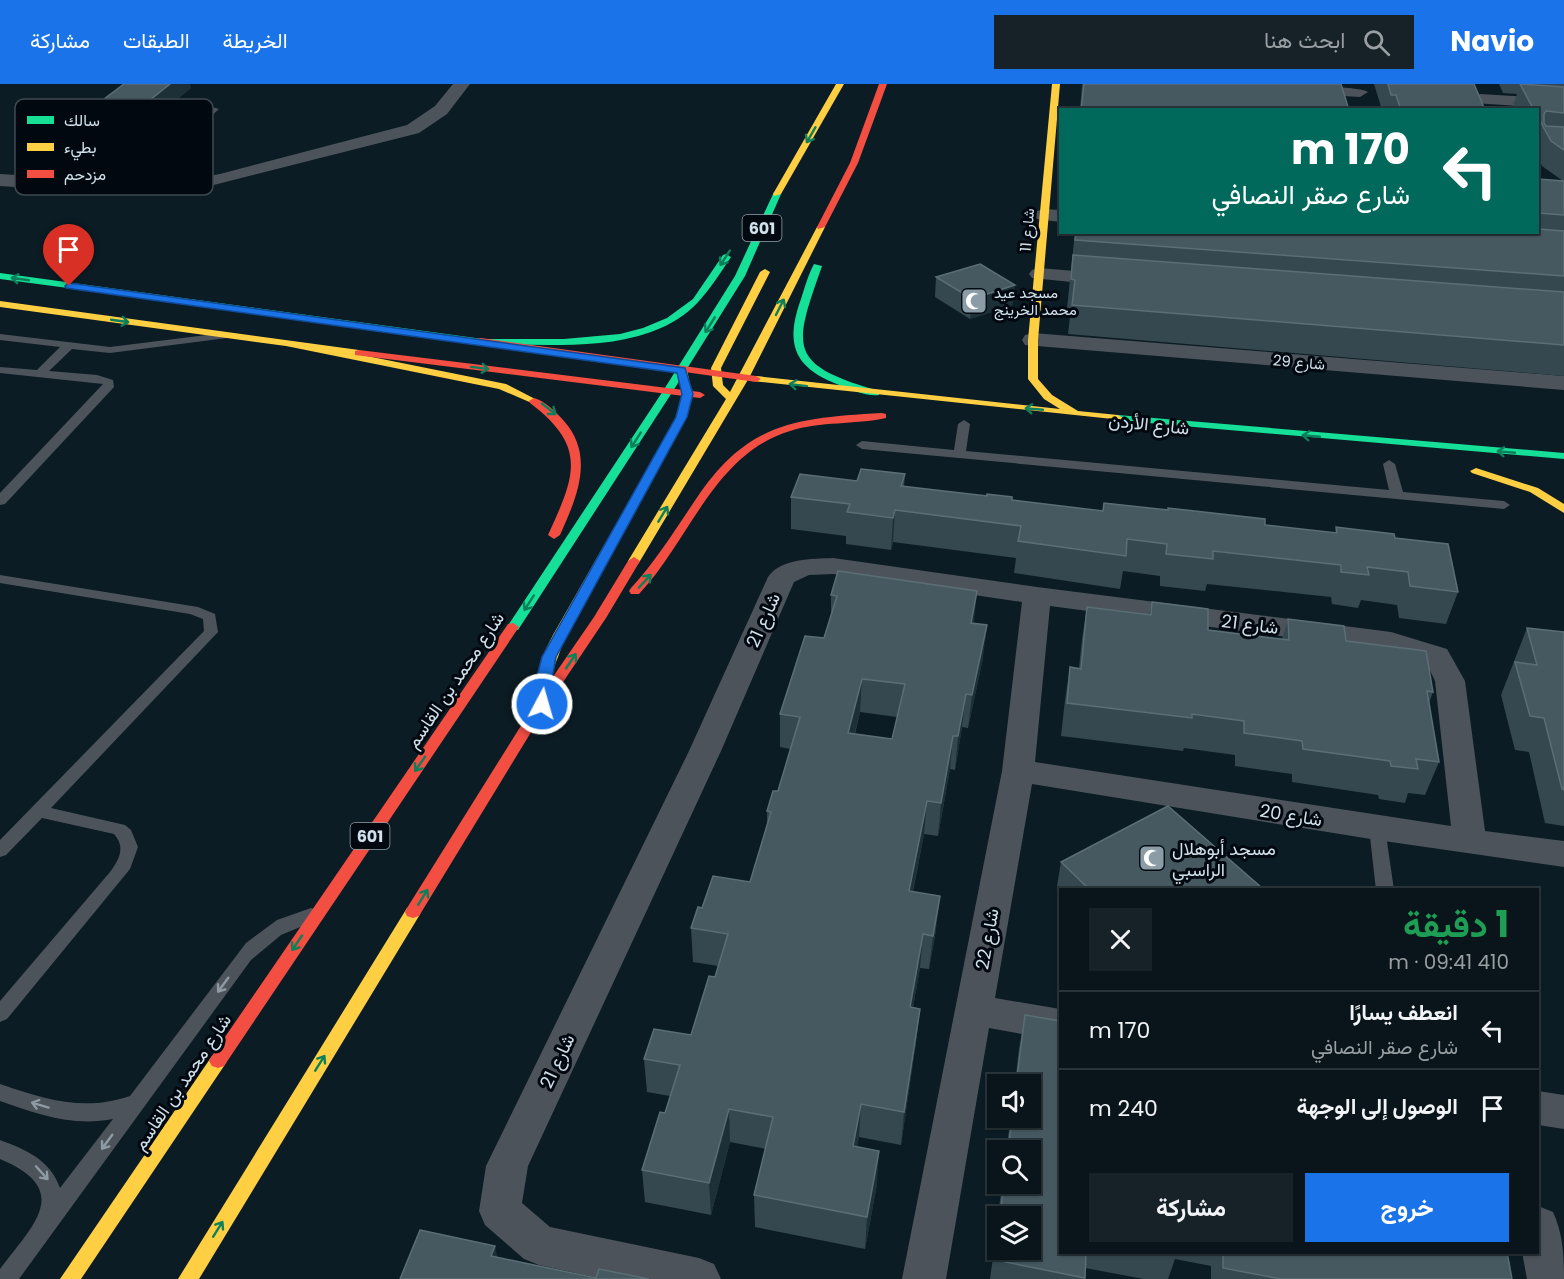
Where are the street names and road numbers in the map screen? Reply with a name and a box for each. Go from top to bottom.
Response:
street label: شارع 11 [1015,207,1040,253]
road number: 601 [742,215,782,241]
street label: شارع 29 [1272,349,1326,376]
street label: شارع الأردن [1107,407,1191,441]
street label: شارع 21 [740,589,786,651]
street label: شارع محمد بن القاسم [400,607,510,753]
street label: شارع 21 [1220,608,1280,640]
street label: شارع 20 [1258,798,1324,832]
road number: 601 [350,823,389,849]
street label: شارع 22 [969,906,1005,972]
street label: شارع محمد بن القاسم [127,1009,237,1155]
street label: شارع 21 [534,1030,580,1092]

